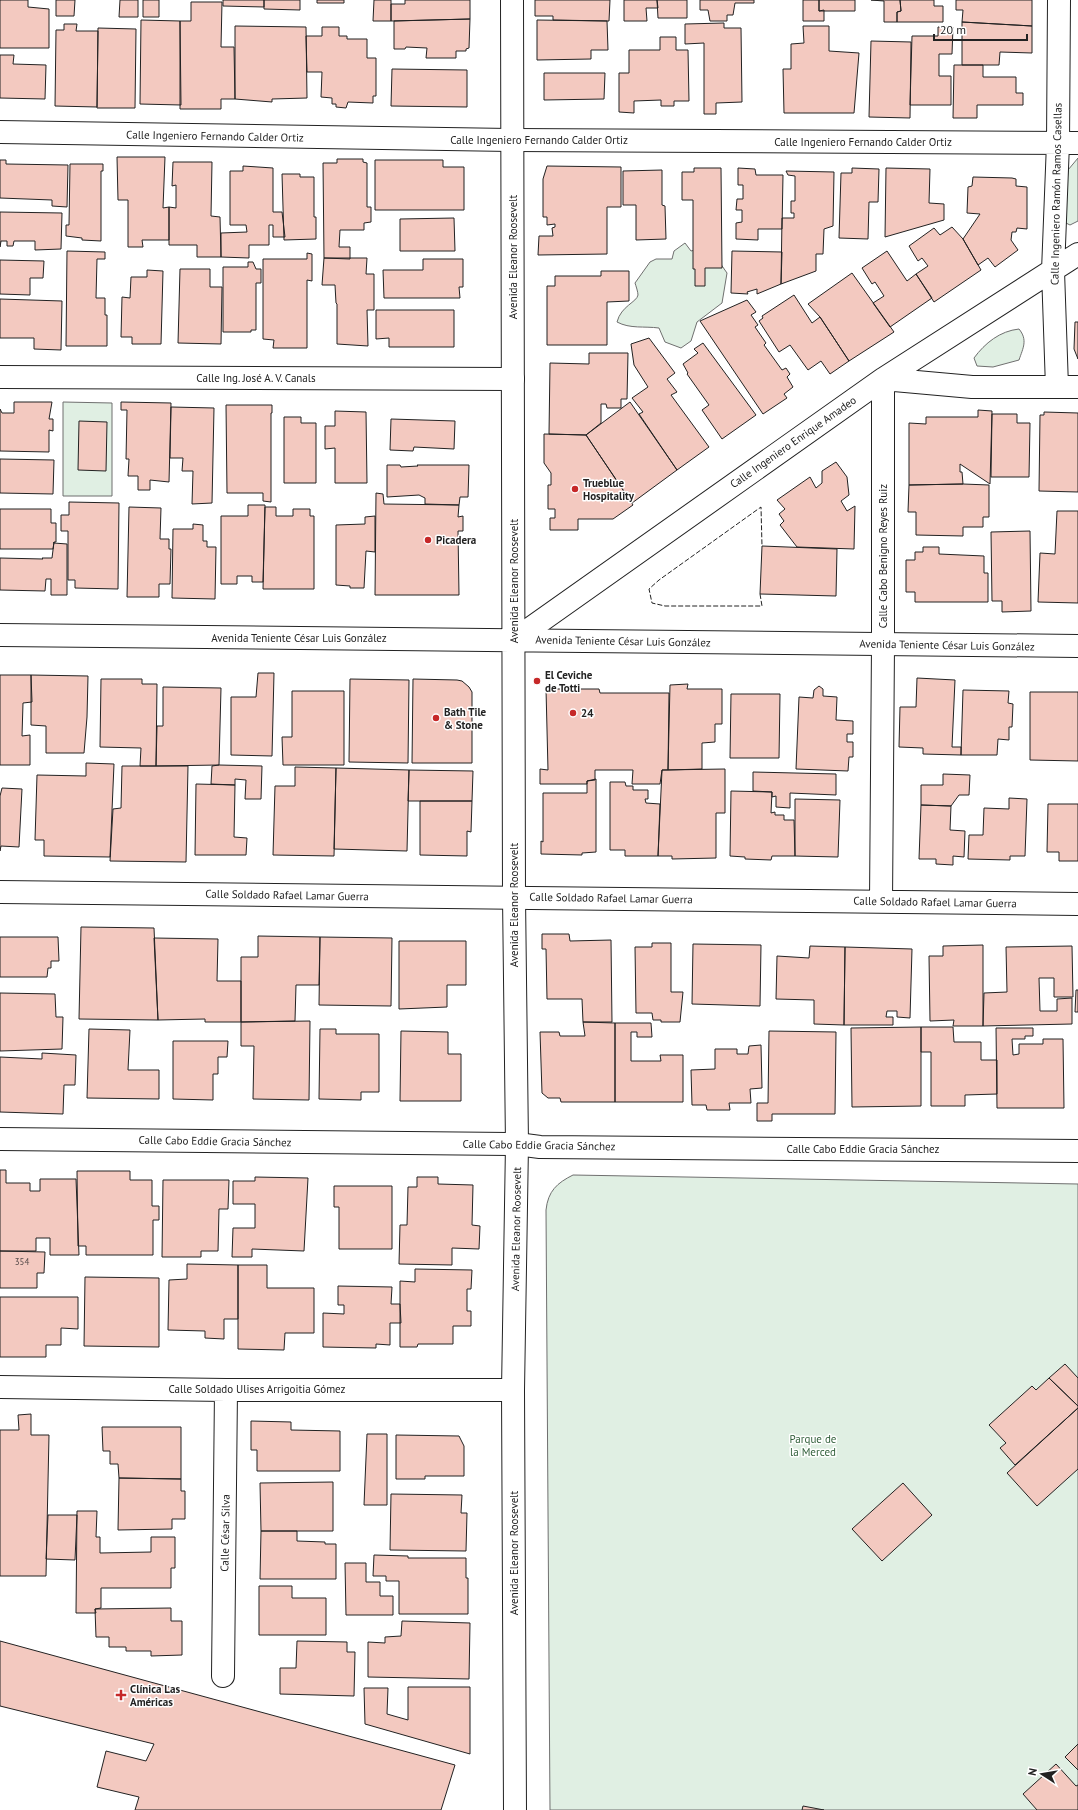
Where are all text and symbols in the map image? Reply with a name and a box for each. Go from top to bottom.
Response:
scale bar [934,16,1027,42]
text: 20 m [940,22,966,37]
street label: Calle Ingeniero Ramón Ramos Casellas [1047,102,1065,285]
street label: Calle Ingeniero Fernando Calder Ortiz [126,127,304,145]
street label: Calle Ingeniero Fernando Calder Ortiz [450,133,628,147]
street label: Calle Ingeniero Fernando Calder Ortiz [774,135,952,149]
street label: Avenida Eleanor Roosevelt [506,195,520,319]
street label: Calle Ing. José A. V. Canals [196,371,316,385]
street label: Calle Ingeniero Enrique Amadeo [727,393,859,491]
place label: Trueblue Hospitality [583,476,635,503]
marker: Trueblue Hospitality [570,484,580,494]
street label: Calle Cabo Benigno Reyes Ruiz [876,484,890,628]
street label: Avenida Eleanor Roosevelt [507,519,521,643]
place label: Picadera [436,533,476,547]
marker: Picadera [423,535,433,545]
street label: Avenida Teniente César Luis González [211,631,387,645]
street label: Avenida Teniente César Luis González [535,632,711,650]
street label: Avenida Teniente César Luis González [859,636,1035,654]
place label: El Ceviche de Totti [545,668,593,695]
marker: El Ceviche de Totti [532,676,542,686]
place label: Bath Tile & Stone [444,705,487,732]
place label: 24 [581,706,594,720]
marker: 24 [568,708,578,718]
marker: Bath Tile & Stone [431,713,441,723]
street label: Avenida Eleanor Roosevelt [507,843,521,967]
street label: Calle Soldado Rafael Lamar Guerra [205,887,369,903]
street label: Calle Soldado Rafael Lamar Guerra [529,890,693,906]
street label: Calle Soldado Rafael Lamar Guerra [853,894,1017,910]
street label: Calle Cabo Eddie Gracia Sánchez [138,1133,292,1149]
street label: Calle Cabo Eddie Gracia Sánchez [462,1137,616,1153]
street label: Calle Cabo Eddie Gracia Sánchez [787,1142,940,1156]
street label: Avenida Eleanor Roosevelt [508,1166,524,1291]
house number: 354 [15,1256,29,1267]
street label: Calle Soldado Ulises Arrigoitia Gómez [169,1382,346,1396]
park label: Parque de la Merced [790,1432,837,1459]
street label: Avenida Eleanor Roosevelt [507,1491,521,1615]
street label: Calle César Silva [217,1494,233,1572]
place label: Clínica Las Américas [130,1682,180,1709]
marker: Clínica Las Américas [115,1689,127,1701]
north arrow [1022,1754,1062,1794]
text: N [1025,1767,1040,1777]

